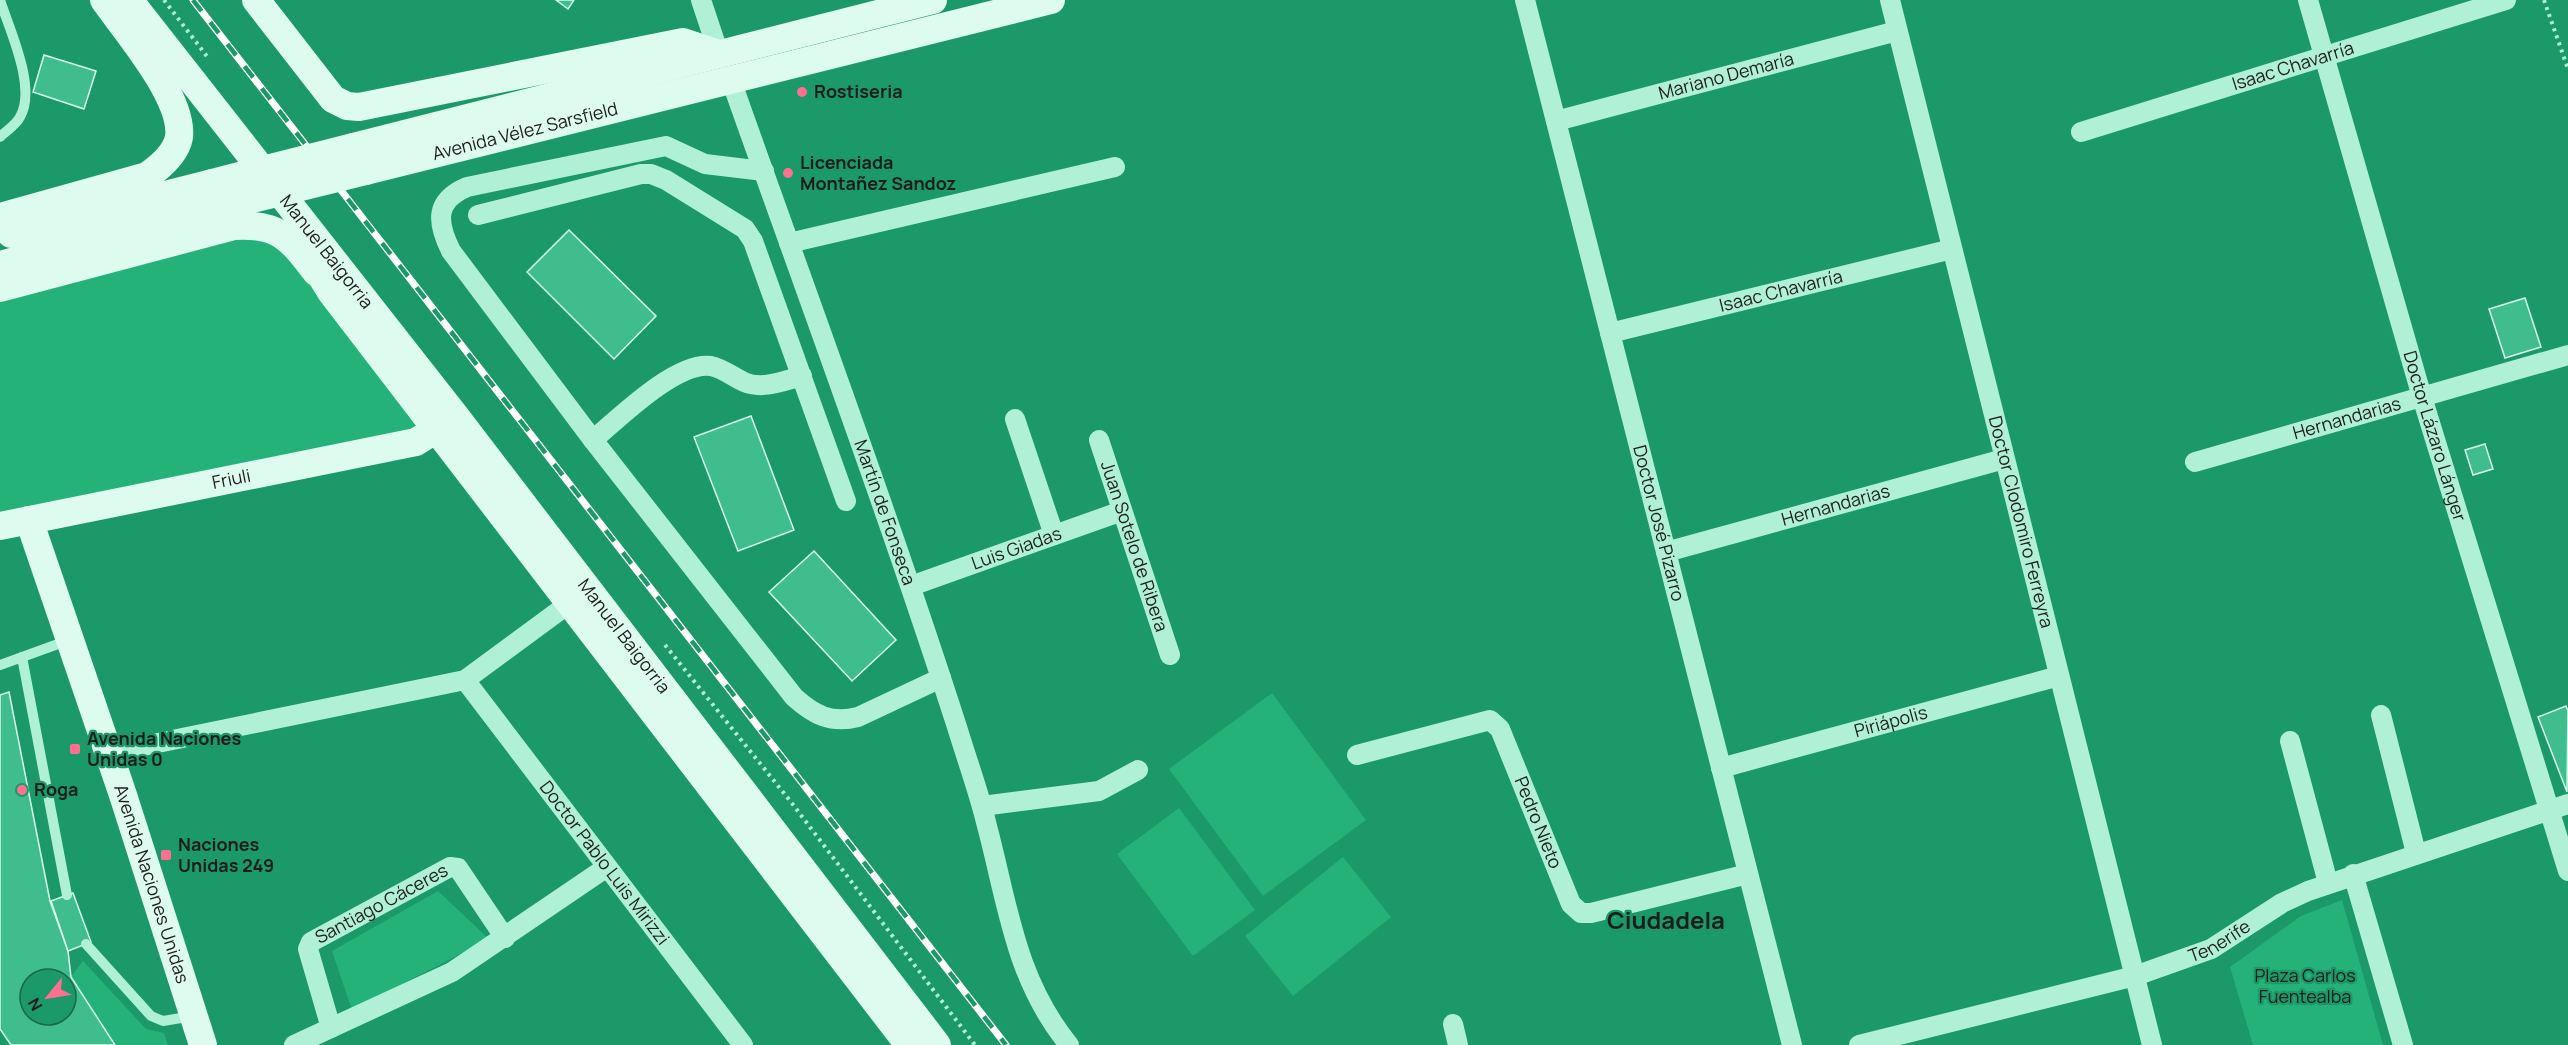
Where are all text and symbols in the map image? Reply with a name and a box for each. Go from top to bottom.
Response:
street label: Isaac Chavarría [2229,35,2357,95]
street label: Mariano Demaría [1656,46,1796,104]
place label: Rostiseria [814,79,903,103]
marker: Rostiseria [795,85,809,99]
street label: Avenida Vélez Sarsfield [430,96,620,165]
place label: Licenciada Montañez Sandoz [800,150,956,195]
marker: Licenciada Montañez Sandoz [781,166,795,180]
street label: Manuel Baigorria [275,189,379,313]
street label: Isaac Chavarría [1717,263,1845,317]
street label: Doctor Lázaro Lánger [2398,348,2473,524]
street label: Hernandarias [2290,391,2404,444]
street label: Doctor Clodomiro Ferreyra [1984,413,2060,630]
street label: Martín de Fonseca [849,436,922,588]
street label: Doctor José Pizarro [1628,442,1691,604]
street label: Juan Sotelo de Ribera [1096,457,1174,635]
street label: Friuli [210,463,253,494]
street label: Hernandarias [1778,478,1892,531]
street label: Luis Giadas [968,520,1065,575]
street label: Manuel Baigorria [573,573,676,698]
street label: Piriápolis [1851,699,1930,742]
place label: Avenida Naciones Unidas 0 [87,726,241,771]
marker: Avenida Naciones Unidas 0 [68,742,82,756]
street label: Pedro Nieto [1510,773,1568,872]
street label: Doctor Pablo Luis Mirizzi [535,775,675,949]
place label: Roga [34,777,78,801]
street label: Avenida Naciones Unidas [109,781,195,986]
marker: Roga [15,783,29,797]
place label: Naciones Unidas 249 [178,832,274,877]
marker: Naciones Unidas 249 [159,848,173,862]
street label: Santiago Cáceres [310,857,452,949]
district label: Ciudadela [1607,903,1725,936]
street label: Tenerife [2185,914,2255,967]
park label: Plaza Carlos Fuentealba [2254,963,2356,1008]
north arrow [18,967,78,1027]
text: N [23,994,47,1015]

